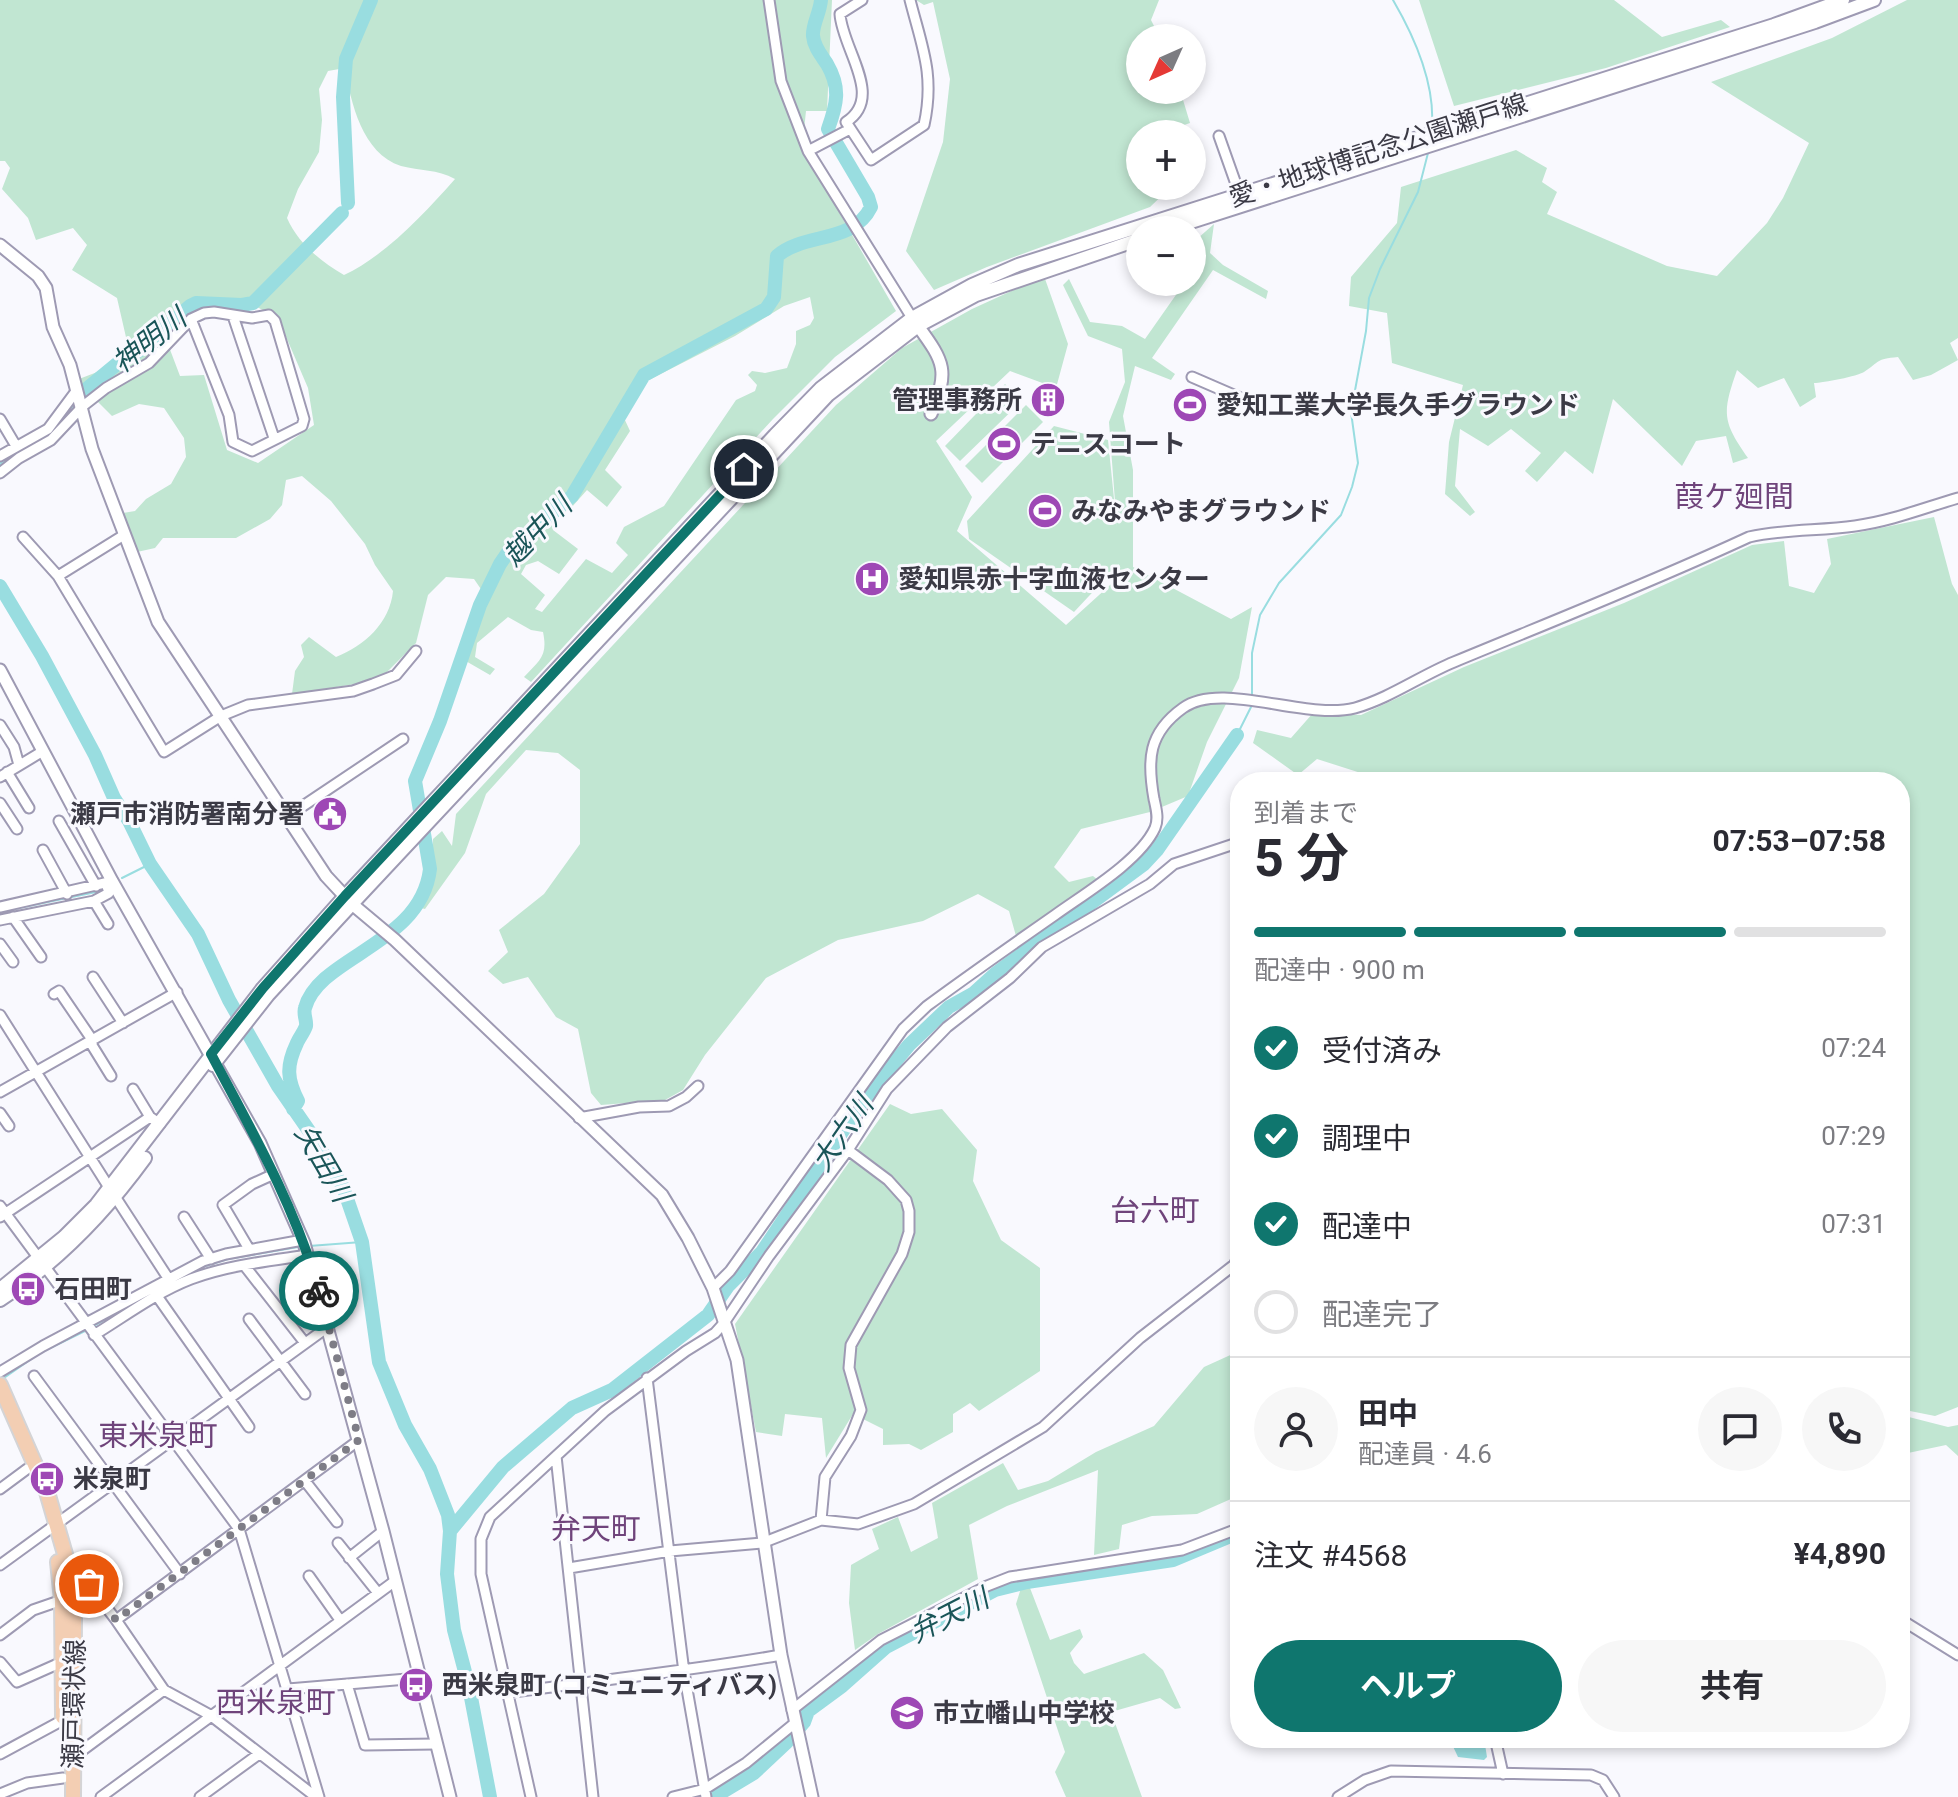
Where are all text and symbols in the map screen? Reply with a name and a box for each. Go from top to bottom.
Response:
north arrow [1126,24,1206,104]
map controls [1126,24,1206,296]
street label: 愛・地球博記念公園瀬戸線 [1225,88,1531,212]
button: + [1126,120,1206,200]
button: − [1126,216,1206,296]
water label: 神明川 [106,300,195,379]
building icon: 管理事務所 [1029,381,1067,419]
place label: 管理事務所 [892,385,1022,415]
sports icon: 愛知工業大学長久手グラウンド [1171,386,1209,424]
place label: 愛知工業大学長久手グラウンド [1216,390,1580,420]
sports icon: テニスコート [985,425,1023,463]
place label: テニスコート [1030,429,1186,459]
pin [710,435,778,503]
icon: home [722,447,766,491]
district label: 葭ケ廻間 [1674,479,1794,514]
water label: 越中川 [496,487,580,572]
sports icon: みなみやまグラウンド [1026,492,1064,530]
place label: みなみやまグラウンド [1071,496,1331,526]
hospital icon: 愛知県赤十字血液センター [853,560,891,598]
place label: 愛知県赤十字血液センター [898,564,1210,594]
public building icon: 瀬戸市消防署南分署 [311,795,349,833]
text: 到着まで [1254,798,1358,828]
place label: 瀬戸市消防署南分署 [70,799,304,829]
text: 07:53–07:58 [1712,823,1886,858]
text: 5 分 [1254,828,1349,889]
text: 配達中 · 900 m [1254,955,1425,985]
icon: check [1254,1026,1298,1070]
text: 受付済み [1322,1033,1442,1068]
text: 07:24 [1821,1033,1886,1063]
water label: 大六川 [805,1087,882,1177]
icon: check [1254,1114,1298,1158]
water label: 矢田川 [288,1119,360,1210]
text: 調理中 [1322,1121,1412,1156]
text: 07:29 [1821,1121,1886,1151]
district label: 台六町 [1110,1193,1200,1228]
icon: check [1254,1202,1298,1246]
text: 配達中 [1322,1209,1412,1244]
text: 07:31 [1821,1209,1886,1239]
courier [279,1251,359,1331]
icon: bike [297,1269,341,1313]
bus stop icon: 石田町 [9,1270,47,1308]
place label: 石田町 [54,1274,132,1304]
text: 配達完了 [1322,1297,1442,1332]
button: person [1254,1387,1338,1471]
button: chat [1698,1387,1782,1471]
button: phone [1802,1387,1886,1471]
text: 田中 [1358,1396,1418,1431]
district label: 東米泉町 [98,1418,218,1453]
text: 配達員 · 4.6 [1358,1439,1492,1469]
bus stop icon: 米泉町 [28,1460,66,1498]
place label: 米泉町 [73,1464,151,1494]
district label: 弁天町 [551,1511,641,1546]
text: ¥4,890 [1794,1536,1886,1571]
text: 注文 #4568 [1254,1538,1407,1573]
pin [55,1550,123,1618]
icon: bag [67,1562,111,1606]
water label: 弁天川 [904,1580,997,1649]
street label: 瀬戸環状線 [58,1639,90,1769]
button: ヘルプ [1254,1640,1562,1732]
button: 共有 [1578,1640,1886,1732]
bus stop icon: 西米泉町 (コミュニティバス) [397,1666,435,1704]
place label: 西米泉町 (コミュニティバス) [442,1670,777,1700]
district label: 西米泉町 [216,1685,336,1720]
school or university icon: 市立幡山中学校 [888,1694,926,1732]
place label: 市立幡山中学校 [933,1698,1115,1728]

